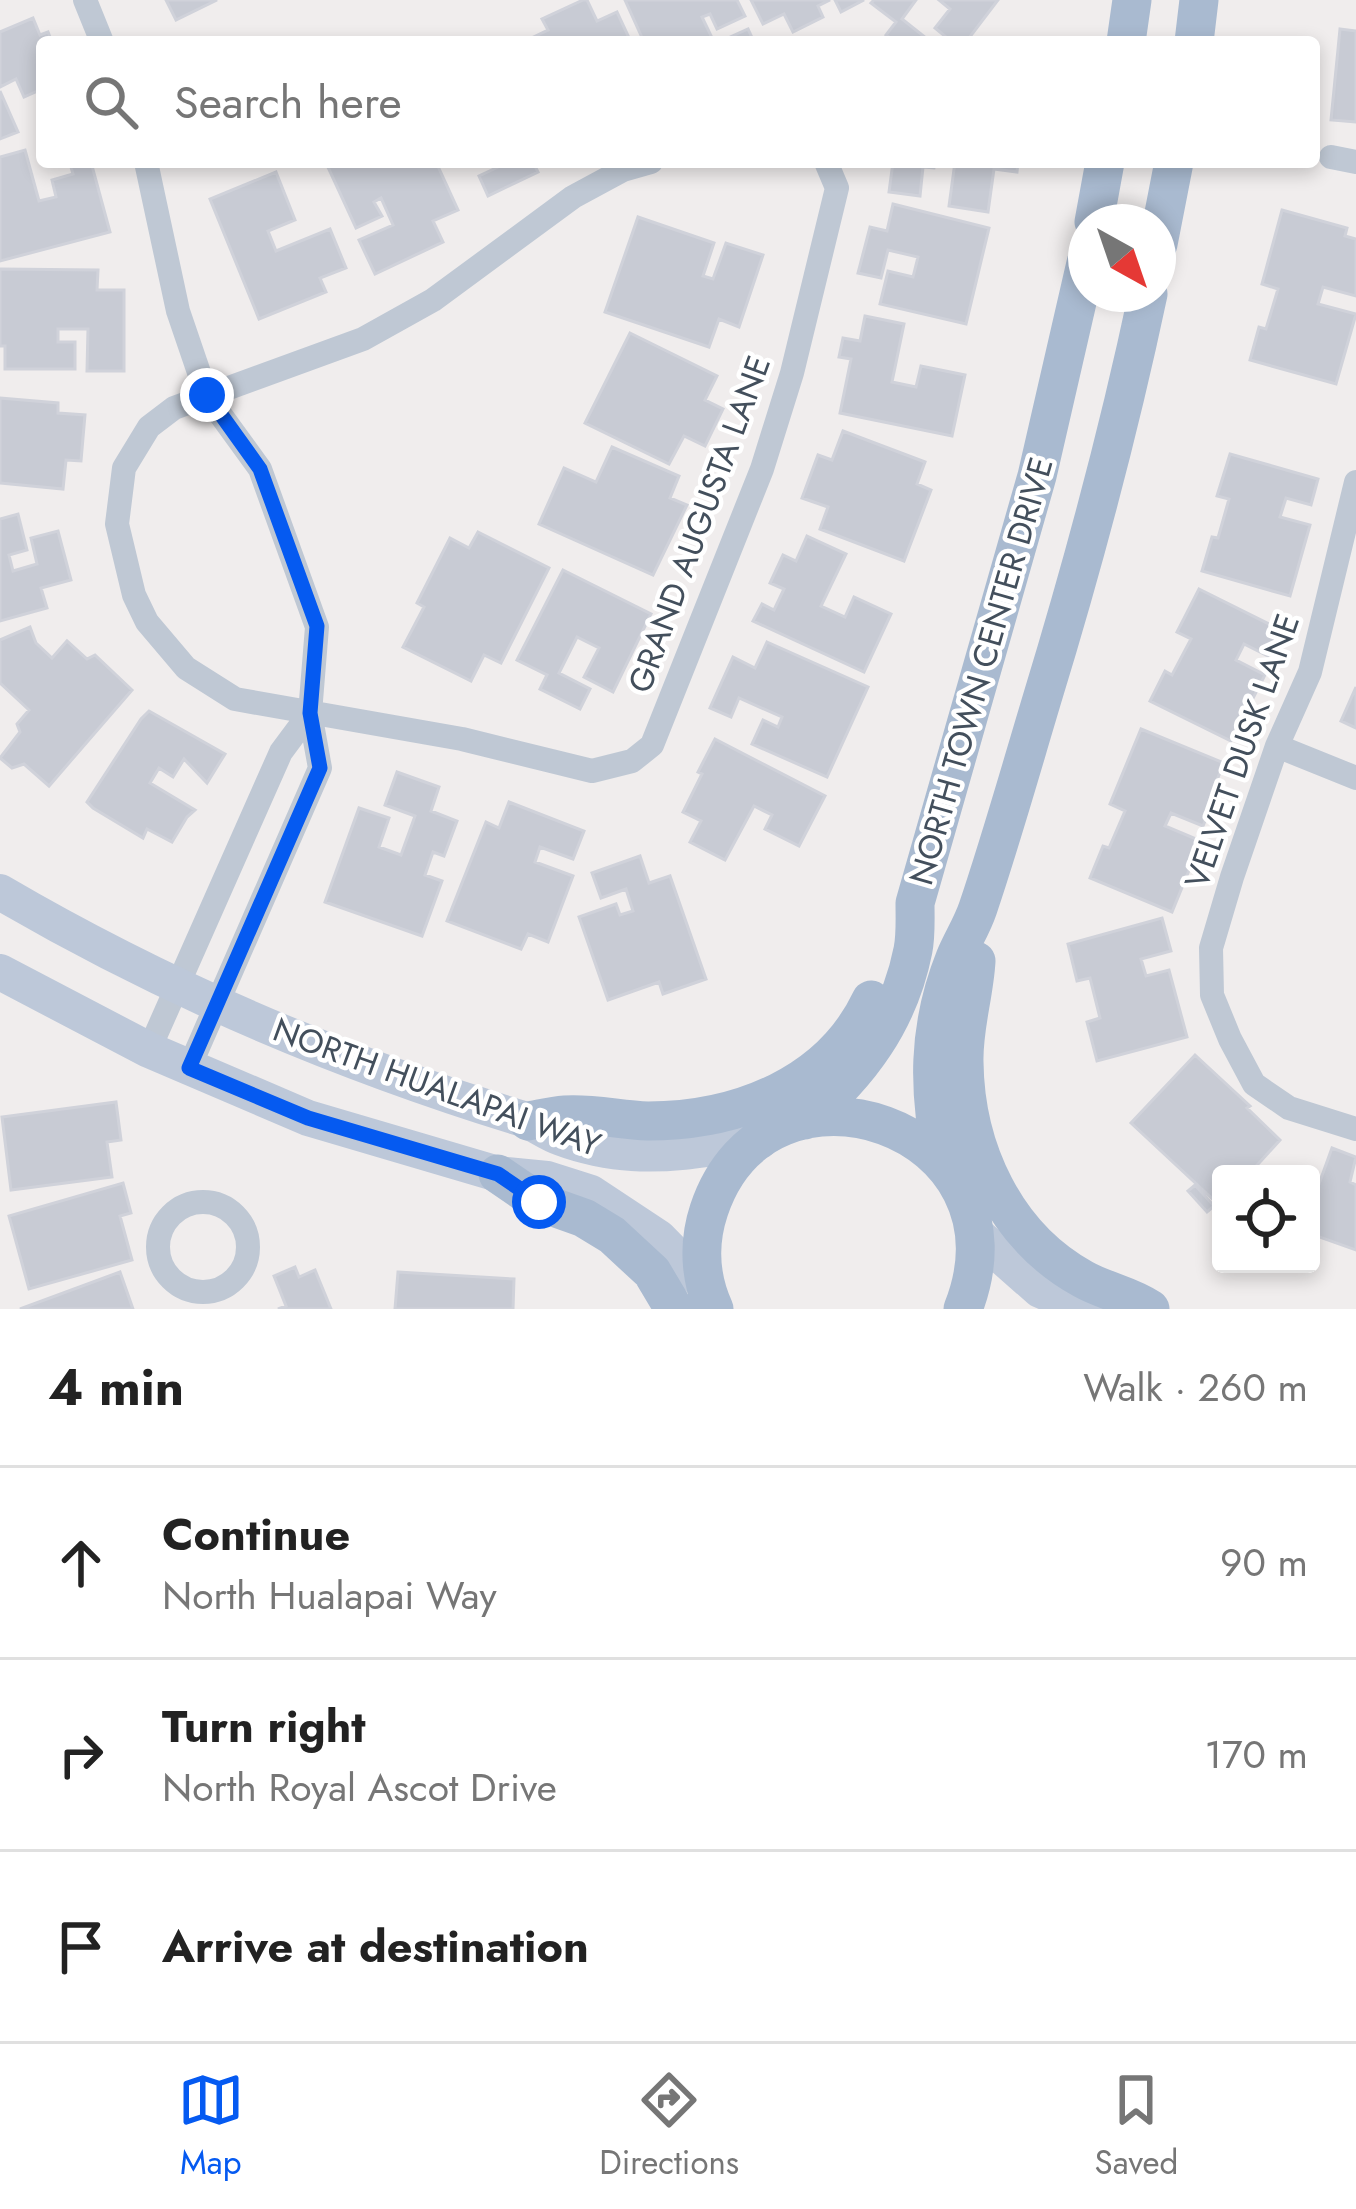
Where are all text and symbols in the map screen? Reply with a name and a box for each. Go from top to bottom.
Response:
search box [36,36,1320,168]
icon: search [78,69,144,135]
text: Search here [174,70,402,135]
north arrow [1068,204,1176,312]
street label: GRAND AUGUSTA LANE [616,349,782,699]
route end [180,368,234,422]
street label: NORTH TOWN CENTER DRIVE [897,452,1065,890]
street label: VELVET DUSK LANE [1173,607,1311,895]
street label: NORTH HUALAPAI WAY [267,1006,608,1168]
map controls [1212,1165,1320,1273]
button: locate [1212,1165,1320,1273]
route start [512,1175,566,1229]
text: 4 min [48,1350,184,1424]
text: Walk · 260 m [1083,1359,1308,1416]
text: Continue [162,1502,350,1567]
icon: ahead [48,1530,114,1596]
text: 90 m [1220,1534,1308,1591]
text: North Hualapai Way [162,1567,497,1624]
text: Turn right [162,1694,366,1759]
icon: right [48,1722,114,1788]
text: 170 m [1204,1726,1308,1783]
text: North Royal Ascot Drive [162,1759,557,1816]
icon: arrive [48,1914,114,1980]
text: Arrive at destination [162,1914,589,1979]
tab: Map [178,2067,244,2186]
tab: Directions [599,2067,739,2186]
tab: Saved [1095,2067,1178,2186]

